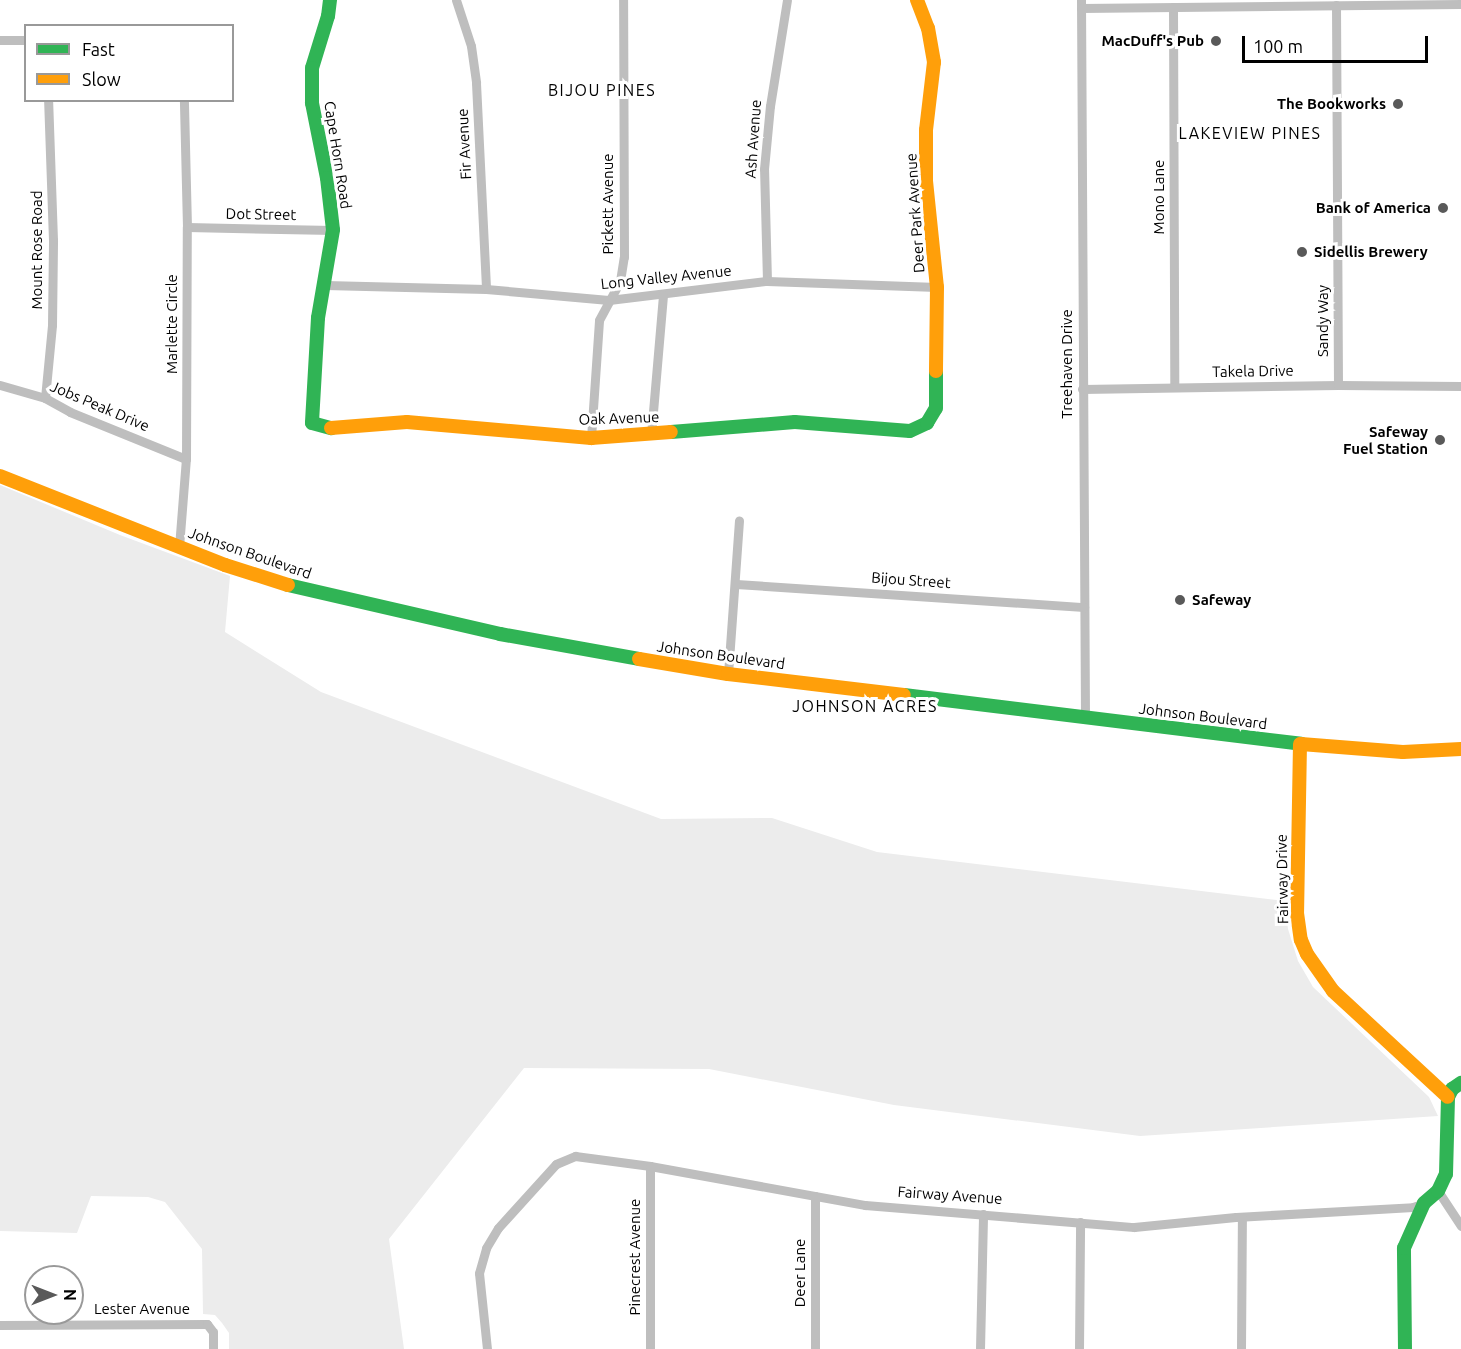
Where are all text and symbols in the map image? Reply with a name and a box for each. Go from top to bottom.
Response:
legend [24,24,234,102]
scale bar [1245,24,1431,62]
place label: MacDuff's Pub [1101,32,1204,50]
marker: MacDuff's Pub [1209,34,1223,48]
text: 100 m [1253,36,1303,56]
text: Fast [82,39,115,59]
text: Slow [82,69,121,89]
district label: BIJOU PINES [548,80,656,100]
place label: The Bookworks [1277,95,1386,113]
marker: The Bookworks [1391,97,1405,111]
street label: Ash Avenue [741,99,765,179]
street label: Cape Horn Road [321,100,355,210]
street label: Fir Avenue [453,108,475,180]
district label: LAKEVIEW PINES [1179,123,1321,143]
street label: Deer Park Avenue [902,152,928,274]
street label: Pickett Avenue [599,154,617,254]
street label: Mono Lane [1150,160,1168,234]
street label: Mount Rose Road [28,190,46,310]
place label: Bank of America [1316,199,1431,217]
marker: Bank of America [1436,201,1450,215]
street label: Dot Street [226,204,296,224]
place label: Sidellis Brewery [1314,243,1428,261]
marker: Sidellis Brewery [1295,245,1309,259]
street label: Long Valley Avenue [600,261,732,293]
street label: Marlette Circle [163,274,181,374]
street label: Sandy Way [1314,285,1332,357]
street label: Treehaven Drive [1058,309,1076,419]
street label: Takela Drive [1212,361,1294,381]
street label: Jobs Peak Drive [48,377,152,435]
street label: Oak Avenue [578,408,660,428]
place label: Safeway Fuel Station [1343,422,1428,457]
marker: Safeway Fuel Station [1433,433,1447,447]
street label: Johnson Boulevard [186,523,314,583]
street label: Bijou Street [871,568,951,592]
place label: Safeway [1192,591,1251,609]
marker: Safeway [1173,593,1187,607]
street label: Johnson Boulevard [656,637,786,673]
district label: JOHNSON ACRES [792,696,938,716]
street label: Johnson Boulevard [1138,699,1268,733]
street label: Fairway Drive [1272,834,1292,924]
street label: Fairway Avenue [897,1182,1003,1208]
street label: Pinecrest Avenue [626,1199,644,1315]
street label: Deer Lane [791,1239,809,1307]
north arrow [24,1265,84,1325]
text: N [61,1289,79,1301]
street label: Lester Avenue [94,1300,190,1318]

